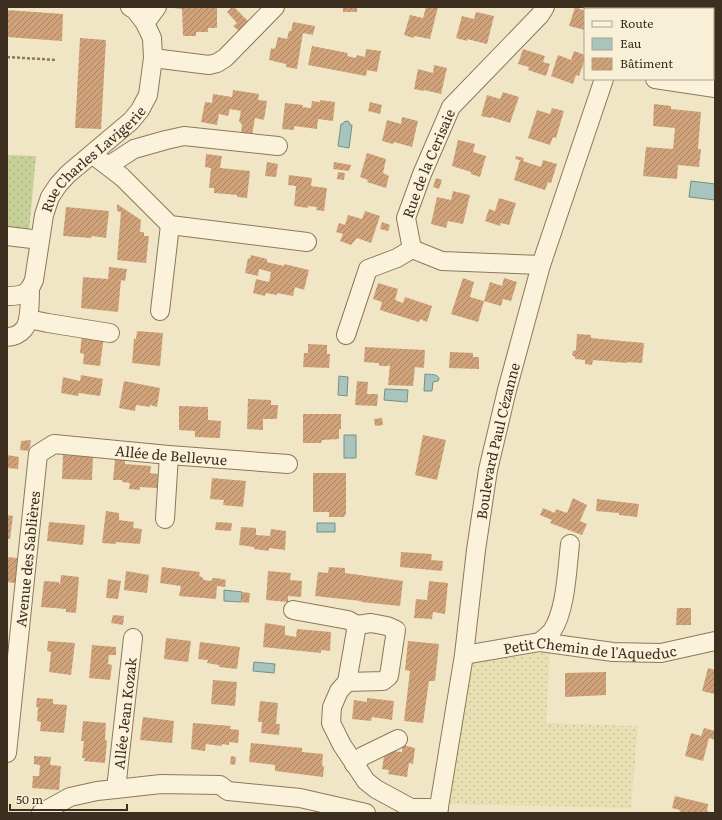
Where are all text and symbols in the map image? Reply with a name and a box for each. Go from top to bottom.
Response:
legend [584,8,714,80]
text: Route [620,14,654,32]
text: Eau [620,34,642,52]
text: Bâtiment [620,54,673,72]
street label: Rue Charles Lavigerie [36,101,150,215]
street label: Rue de la Cerisaie [397,106,459,221]
street label: Boulevard Paul Cézanne [471,360,524,521]
street label: Allée de Bellevue [114,440,228,469]
street label: Avenue des Sablières [10,490,44,628]
street label: Petit Chemin de l'Aqueduc [502,632,678,663]
street label: Allée Jean Kozak [108,656,141,770]
scale bar [10,786,127,812]
text: 50 m [16,790,43,808]

